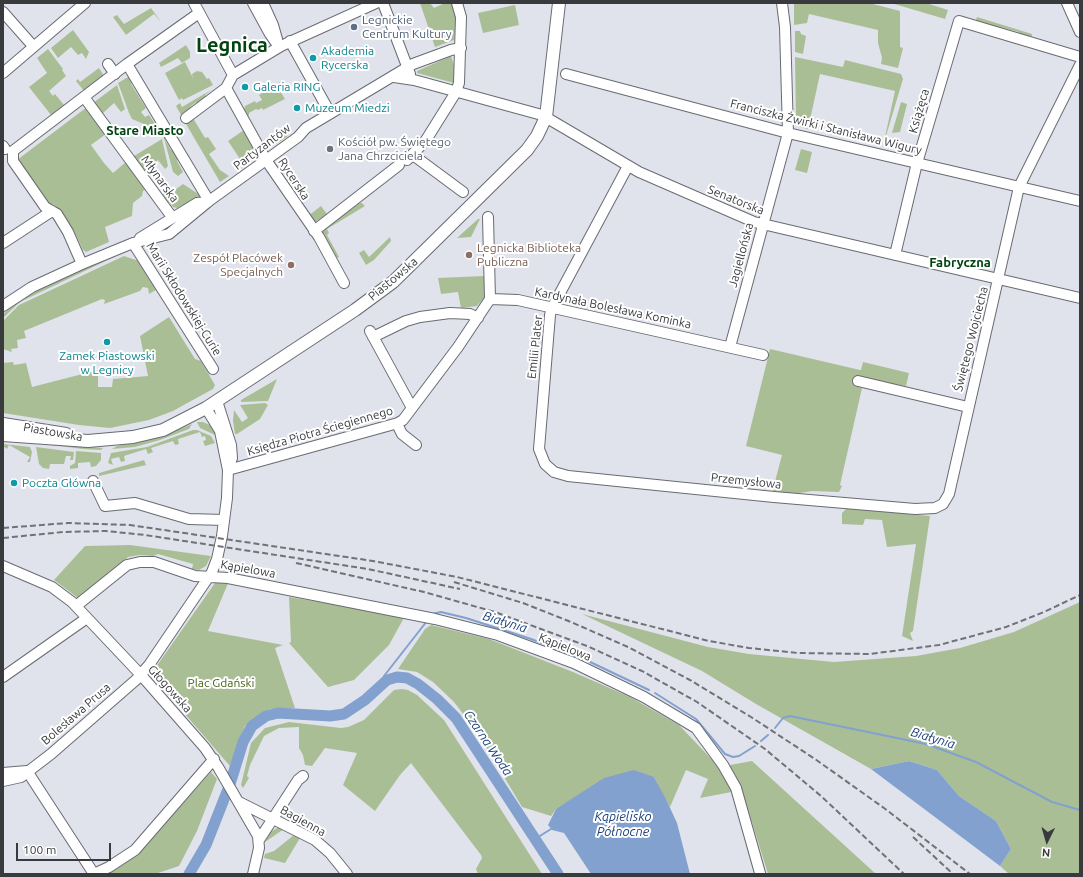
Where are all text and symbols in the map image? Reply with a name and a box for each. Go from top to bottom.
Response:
place label: Legnickie Centrum Kultury [362,13,451,41]
marker: Legnickie Centrum Kultury [349,22,359,32]
district label: Legnica [196,33,268,57]
place label: Akademia Rycerska [321,44,374,72]
marker: Akademia Rycerska [308,53,318,63]
place label: Galeria RING [253,80,320,94]
marker: Galeria RING [240,82,250,92]
street label: Książęca [906,87,932,135]
street label: Franciszka Żwirki i Stanisława Wigury [729,96,923,158]
place label: Muzeum Miedzi [305,101,390,115]
marker: Muzeum Miedzi [292,103,302,113]
street label: Partyzantów [231,121,293,173]
district label: Stare Miasto [106,123,184,139]
place label: Kościół pw. Świętego Jana Chrzciciela [338,135,451,163]
marker: Kościół pw. Świętego Jana Chrzciciela [325,144,335,154]
street label: Młynarska [138,153,182,205]
street label: Rycerska [275,155,313,203]
street label: Senatorska [706,182,766,218]
street label: Jagiellońska [725,221,757,289]
street label: Marii Skłodowskiej-Curie [143,240,225,358]
place label: Legnicka Biblioteka Publiczna [477,241,581,269]
marker: Legnicka Biblioteka Publiczna [464,250,474,260]
place label: Zespół Placówek Specjalnych [193,251,283,279]
street label: Piastowska [365,254,421,304]
district label: Fabryczna [929,255,991,271]
marker: Zespół Placówek Specjalnych [286,260,296,270]
street label: Kardynała Bolesława Kominka [533,284,693,332]
street label: Świętego Wojciecha [951,285,991,393]
street label: Emilii Plater [524,314,546,380]
marker: Zamek Piastowski w Legnicy [102,337,112,347]
place label: Zamek Piastowski w Legnicy [59,349,155,377]
street label: Księdza Piotra Ściegiennego [245,403,395,459]
street label: Piastowska [22,420,84,444]
street label: Przemysłowa [710,470,782,492]
place label: Poczta Główna [22,476,101,490]
marker: Poczta Główna [9,478,19,488]
street label: Kąpielowa [219,557,277,581]
water label: Białynia [481,608,529,636]
street label: Kąpielowa [537,630,593,664]
street label: Głogowska [145,662,195,716]
park label: Plac Gdański [187,676,255,690]
street label: Bolesława Prusa [38,680,114,748]
water label: Czarna Woda [460,707,516,779]
water label: Białynia [909,724,957,752]
street label: Bagienna [278,803,328,839]
water label: Kąpielisko Północne [594,809,652,840]
north arrow [1027,821,1067,861]
scale bar [18,835,113,861]
text: 100 m [23,843,56,856]
text: N [1041,847,1051,859]

